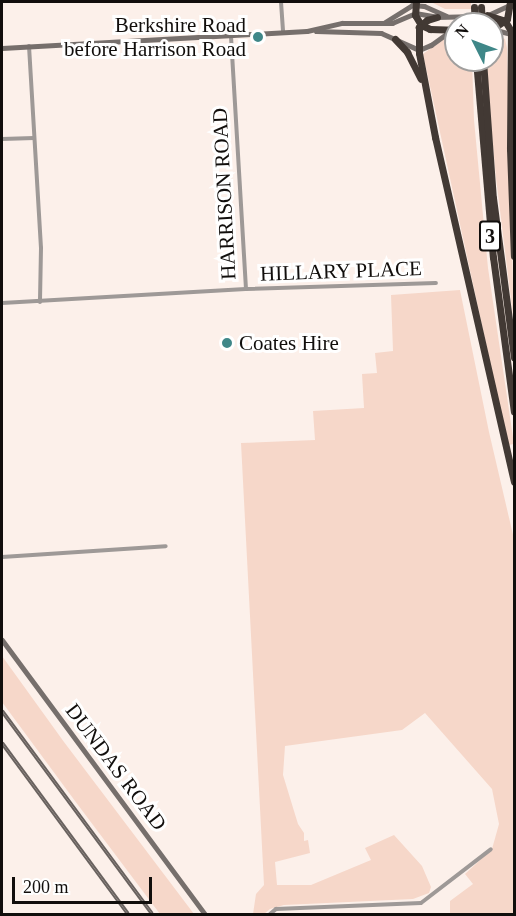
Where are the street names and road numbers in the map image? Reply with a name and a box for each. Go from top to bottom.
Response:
street label: HARRISON ROAD [207,107,241,281]
road number: 3 [478,219,502,253]
street label: HILLARY PLACE [259,256,423,286]
street label: DUNDAS ROAD [60,699,172,835]

